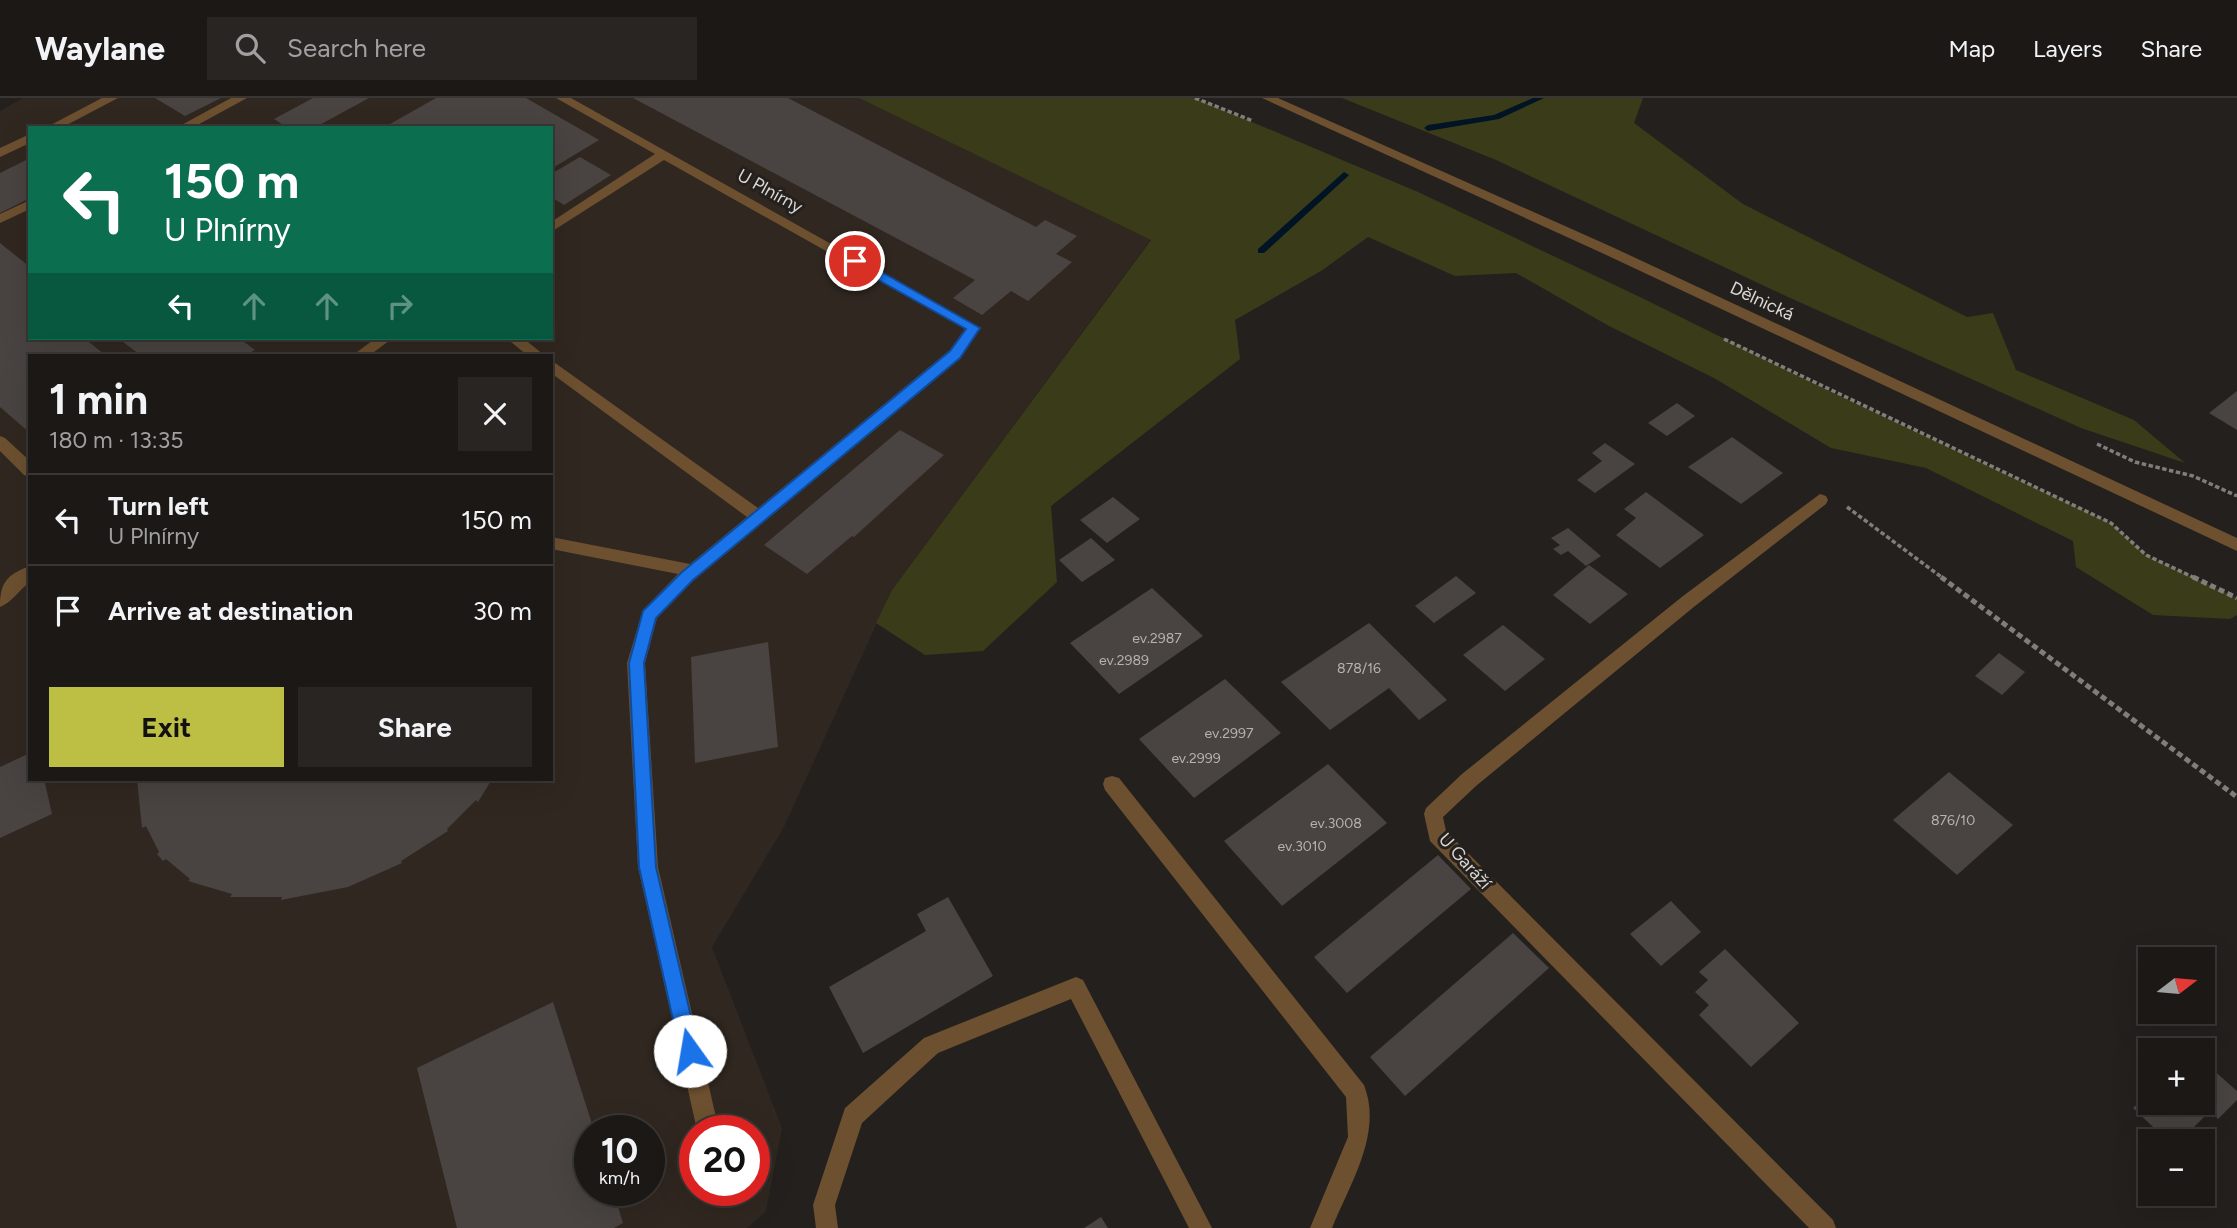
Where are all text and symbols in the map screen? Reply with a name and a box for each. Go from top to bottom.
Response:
search box [207,17,697,80]
text: Waylane [35,29,165,68]
icon: search [231,29,269,67]
text: Search here [287,32,426,64]
text: Map [1948,34,1995,63]
text: Layers [2033,34,2102,63]
text: Share [2140,34,2202,63]
text: 150 m [164,151,299,210]
icon: left [49,154,140,245]
street label: U Plnírny [734,164,807,218]
text: U Plnírny [164,211,291,249]
pin [825,231,885,291]
icon: arrive [836,242,874,280]
street label: Dělnická [1727,277,1797,325]
icon: left [162,287,200,325]
icon: ahead [235,287,273,325]
icon: ahead [308,287,346,325]
icon: right [381,287,419,325]
text: 1 min [49,374,148,425]
button: close [458,377,532,451]
text: 180 m · 13:35 [49,426,183,454]
text: Turn left [108,490,209,522]
icon: left [49,501,87,539]
text: 150 m [461,504,532,536]
text: U Plnírny [108,522,199,550]
icon: arrive [49,592,87,630]
text: Arrive at destination [108,595,353,627]
text: 30 m [473,595,532,627]
house number: ev.2987 [1132,630,1182,647]
house number: ev.2989 [1099,652,1149,669]
house number: 878/16 [1337,660,1381,677]
button: Exit [49,687,284,767]
button: Share [298,687,532,767]
house number: ev.2997 [1205,725,1254,742]
house number: ev.2999 [1171,750,1221,767]
house number: 876/10 [1931,812,1975,829]
house number: ev.3008 [1310,815,1362,832]
street label: U Garáží [1434,828,1497,894]
house number: ev.3010 [1278,838,1327,855]
north arrow [2138,947,2216,1024]
map controls [2138,947,2215,1206]
position arrow [653,1014,727,1088]
button: + [2138,1038,2215,1115]
speed limit sign: 20 [679,1115,770,1206]
button: − [2138,1129,2215,1206]
text: 10 [601,1130,638,1172]
text: km/h [599,1167,640,1189]

